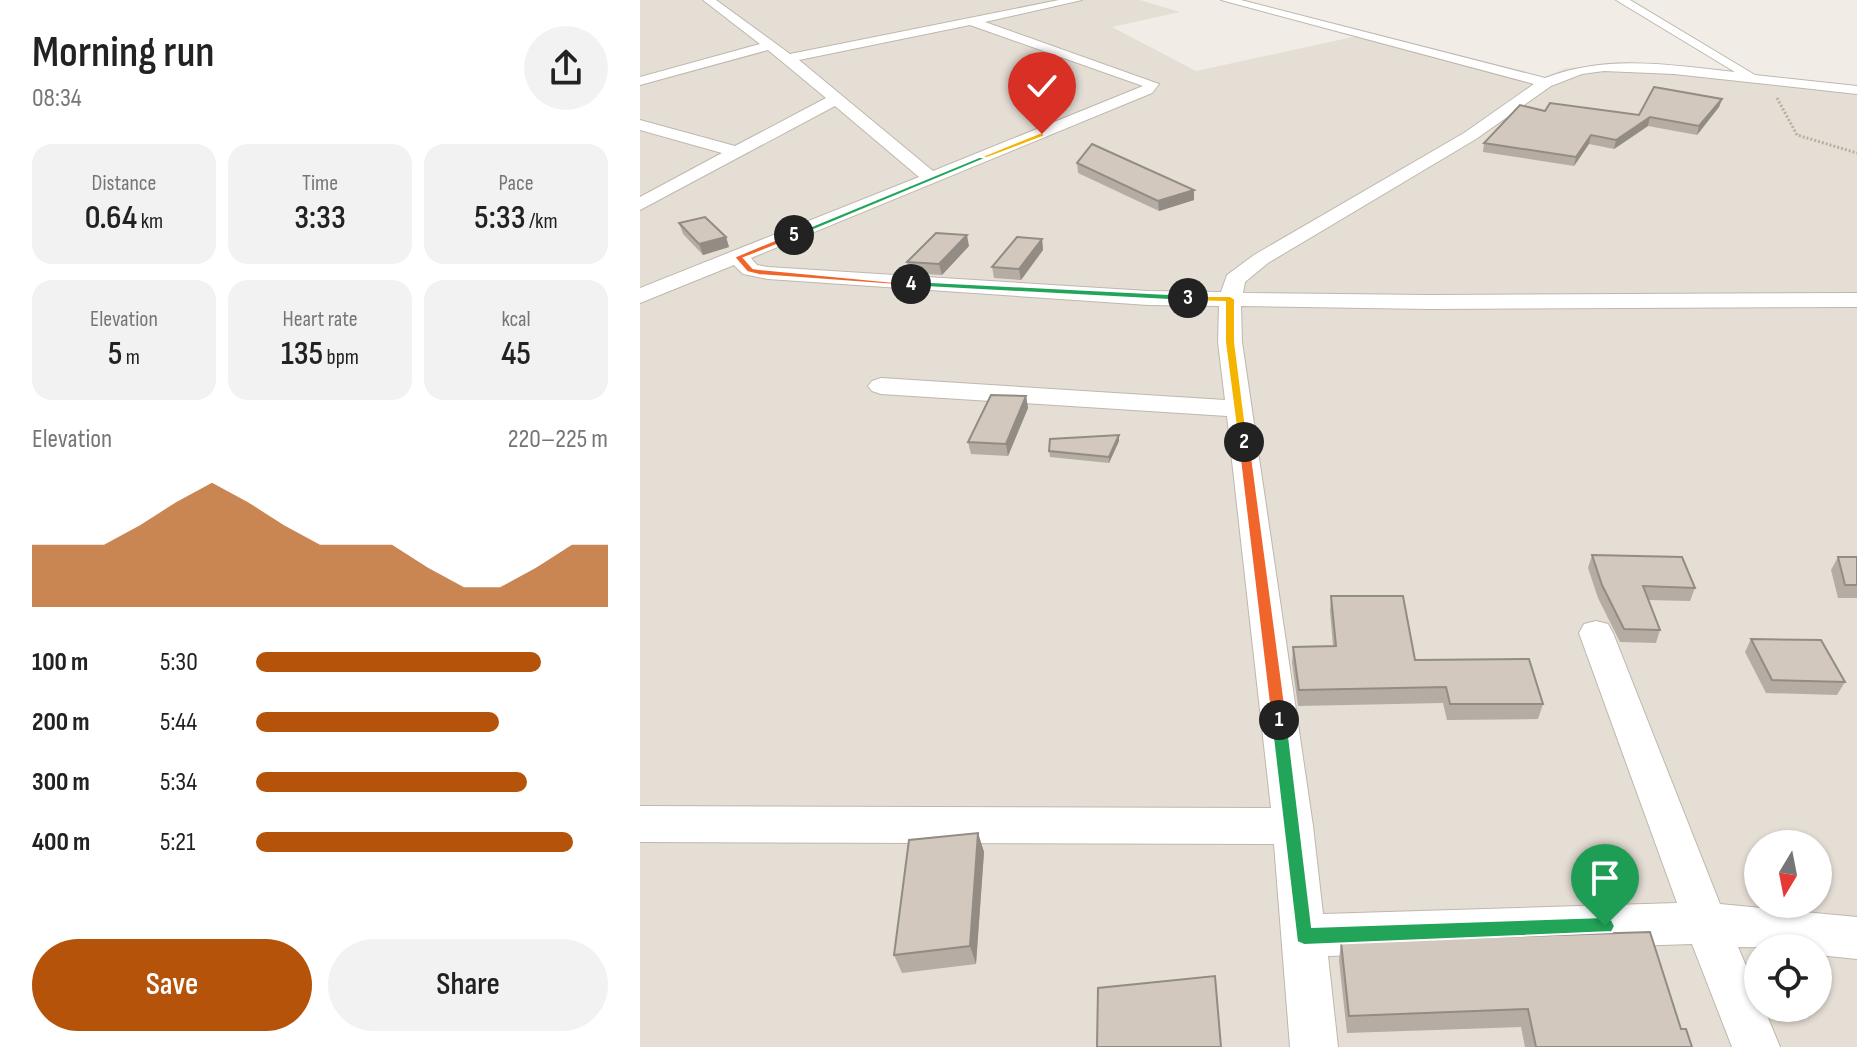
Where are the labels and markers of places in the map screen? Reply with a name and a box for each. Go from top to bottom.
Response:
pin [1008,52,1076,134]
pin: 5 [774,215,814,255]
pin: 4 [891,264,931,304]
pin: 3 [1168,278,1208,318]
pin: 2 [1224,422,1264,462]
pin: 1 [1259,700,1299,740]
pin [1571,844,1639,926]

